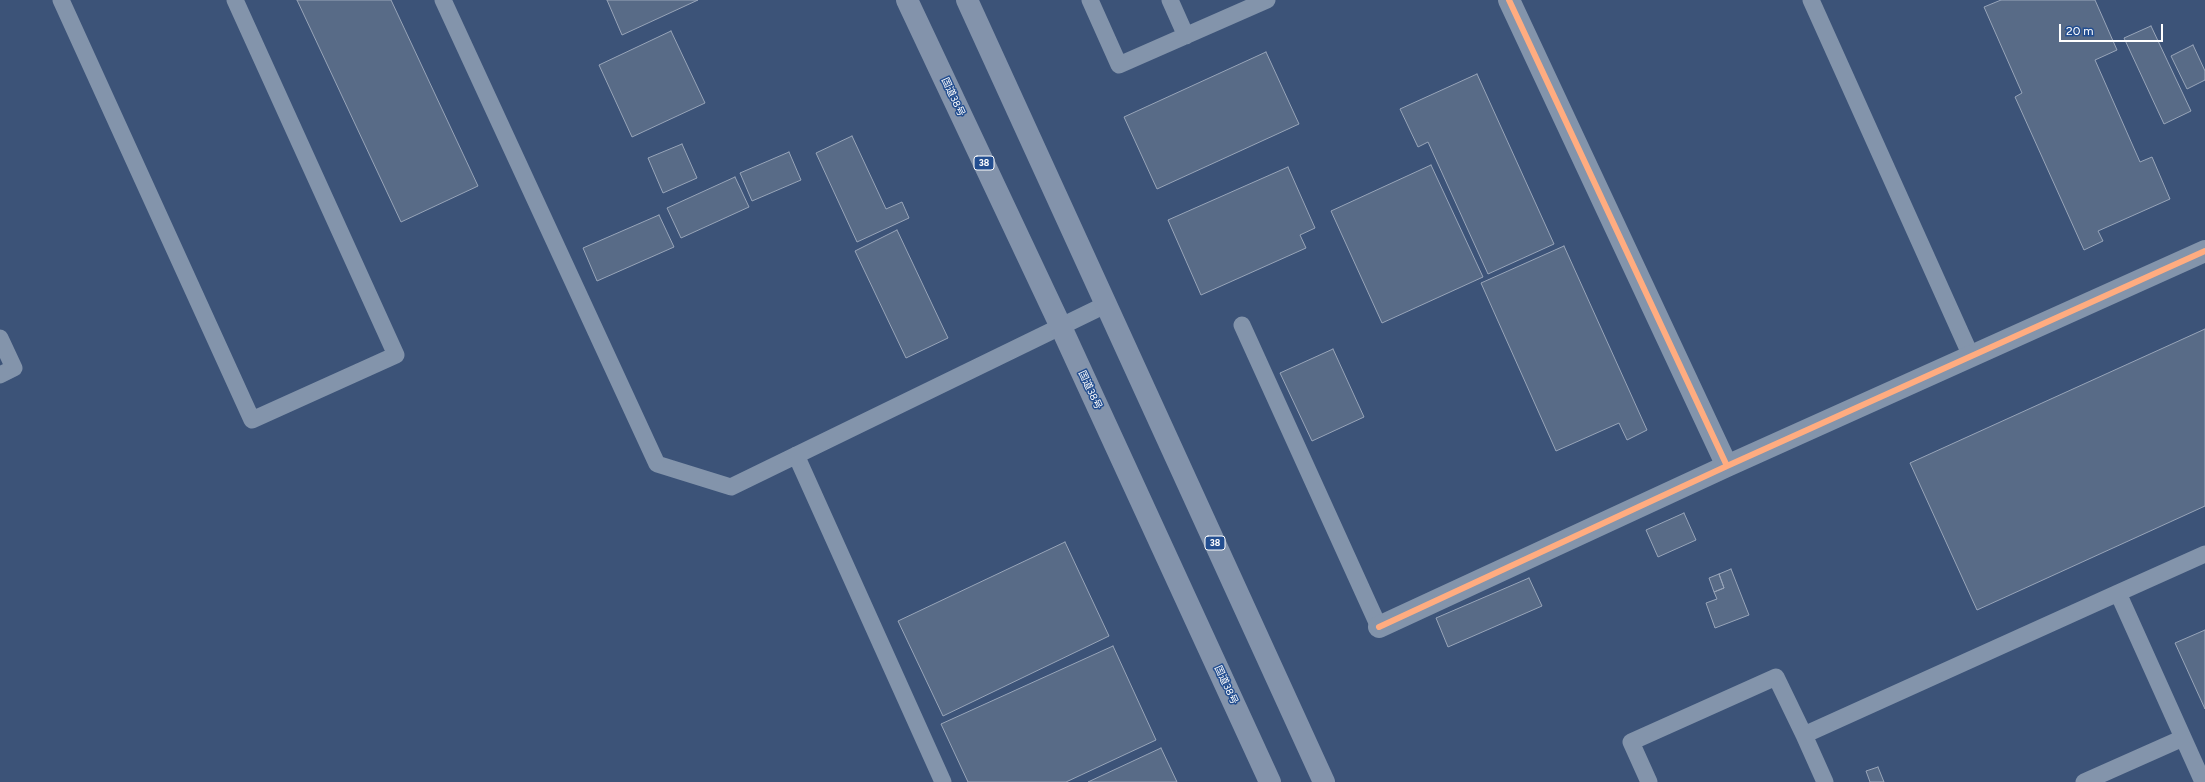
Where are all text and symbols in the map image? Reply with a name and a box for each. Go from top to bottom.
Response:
scale bar [2061,16,2165,42]
text: 20 m [2066,24,2094,38]
street label: 国道38号 [939,76,967,118]
road number: 38 [974,156,994,170]
street label: 国道38号 [1076,369,1104,411]
road number: 38 [1205,536,1225,550]
street label: 国道38号 [1212,664,1240,706]

